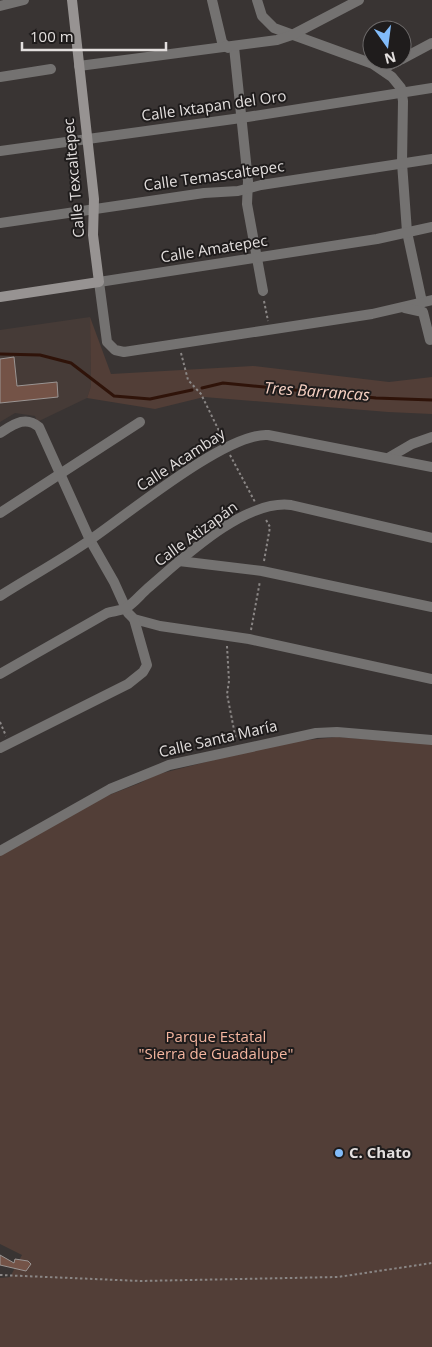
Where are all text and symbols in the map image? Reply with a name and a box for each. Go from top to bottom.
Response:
scale bar [22,20,166,52]
north arrow [362,20,412,70]
text: 100 m [30,26,74,46]
text: N [382,48,398,69]
street label: Calle Ixtapan del Oro [140,85,288,125]
street label: Calle Texcaltepec [58,117,88,239]
street label: Calle Temascaltepec [142,155,285,195]
street label: Calle Amatepec [159,230,269,266]
water label: Tres Barrancas [263,376,371,406]
street label: Calle Acambay [132,423,229,495]
street label: Calle Atizapán [150,496,241,570]
street label: Calle Santa María [157,715,279,761]
park label: Parque Estatal "Sierra de Guadalupe" [139,1026,293,1063]
place label: C. Chato [349,1142,411,1162]
marker: C. Chato [333,1147,345,1159]

